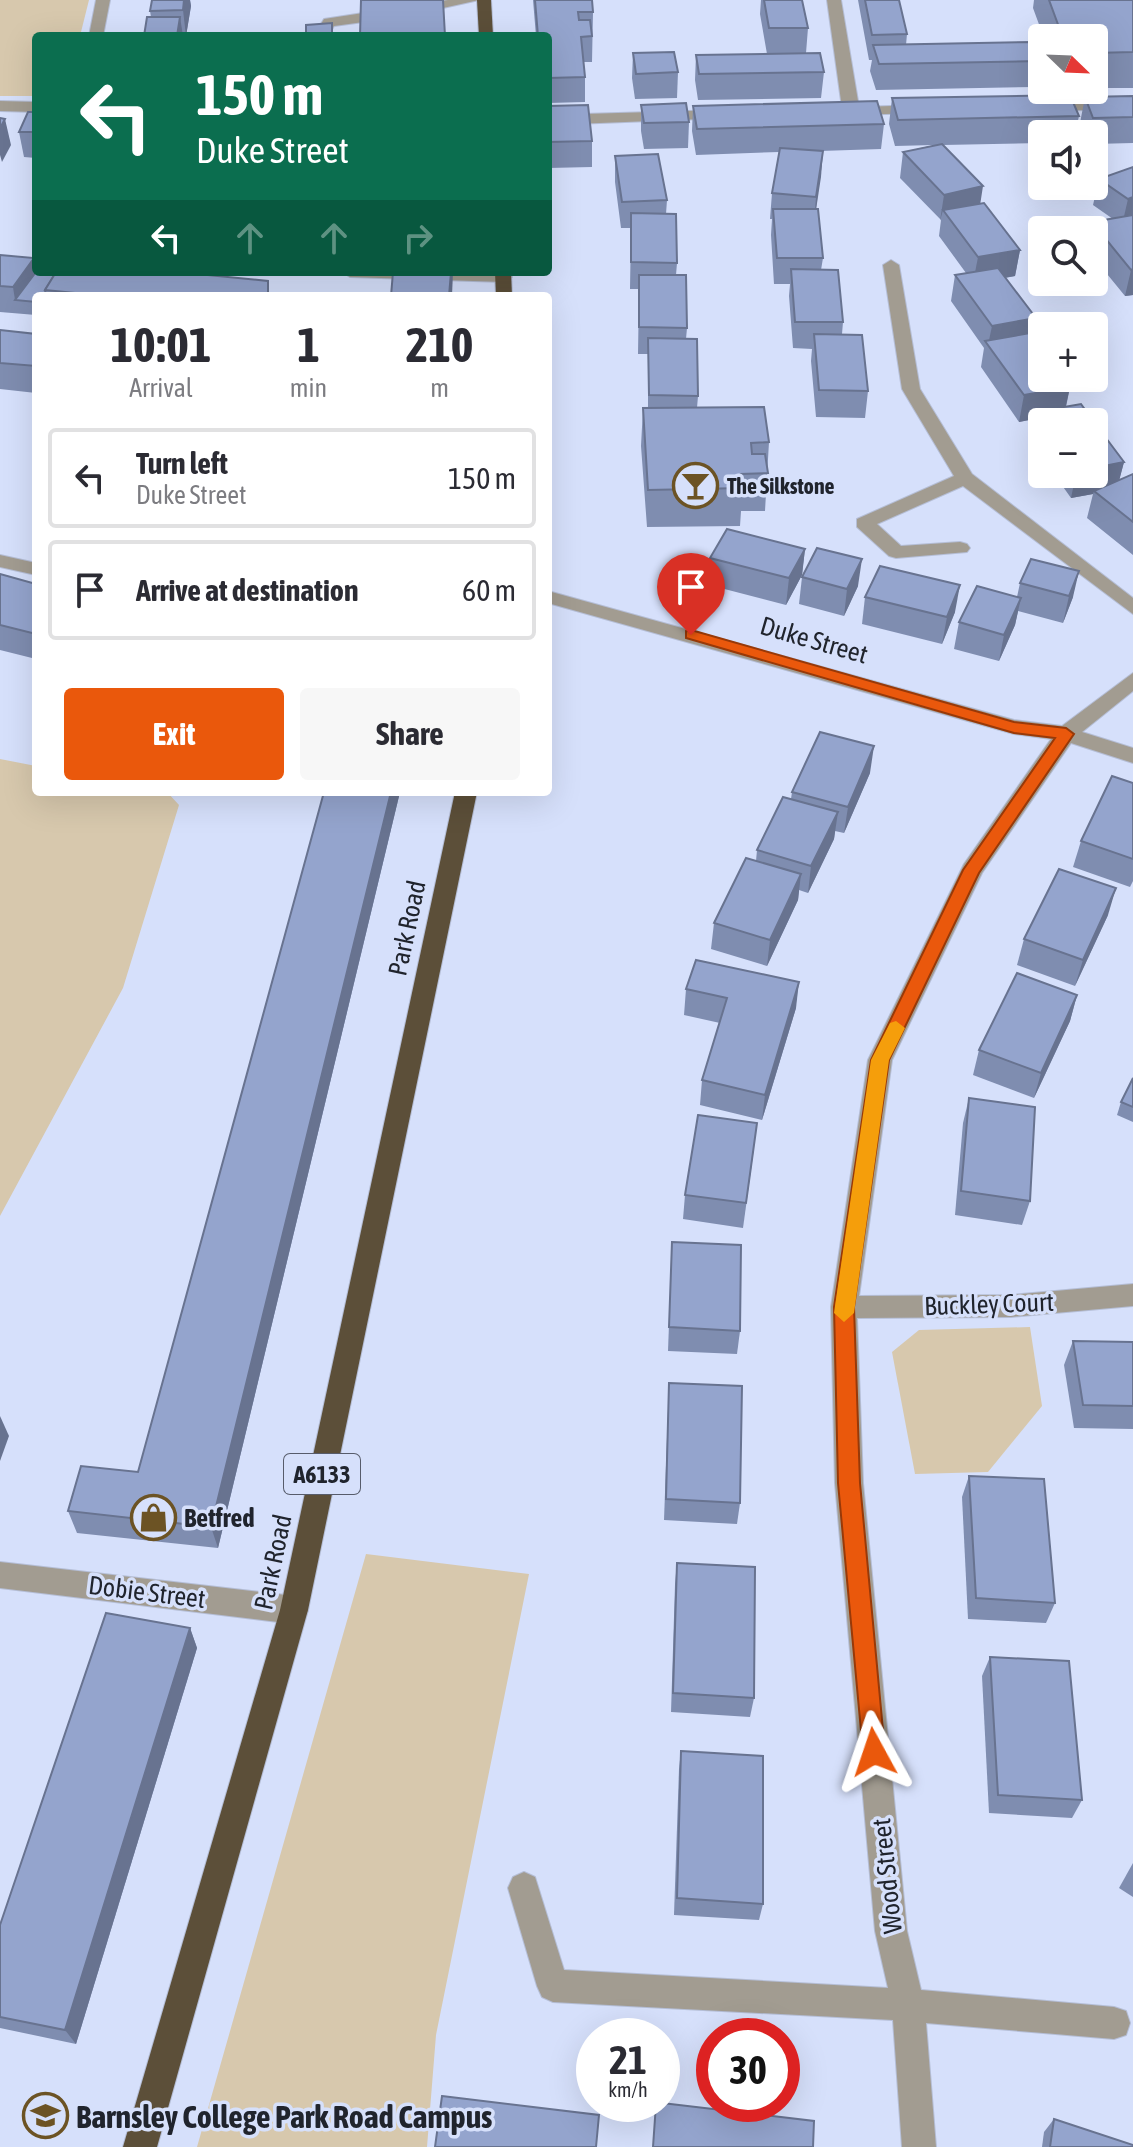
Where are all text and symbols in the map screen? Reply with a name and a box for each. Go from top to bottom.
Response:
north arrow [1028,24,1108,104]
map controls [1028,24,1108,488]
text: 150 m [196,63,323,127]
icon: left [64,64,168,168]
button: sound [1028,120,1108,200]
text: Duke Street [196,129,349,171]
icon: left [144,216,188,260]
icon: ahead [228,216,272,260]
icon: ahead [312,216,356,260]
icon: right [396,216,440,260]
button: search [1028,216,1108,296]
button: + [1028,312,1108,392]
text: 10:01 [111,317,211,372]
text: 1 [297,317,320,372]
text: 210 [406,317,473,372]
text: Arrival [129,373,193,403]
text: min [290,373,327,403]
text: m [430,373,449,403]
button: − [1028,408,1108,488]
text: Turn left [136,446,228,480]
icon: left [68,456,112,500]
text: 150 m [448,461,516,495]
bar icon: The Silkstone [672,462,720,510]
place label: The Silkstone [727,473,835,499]
text: Duke Street [136,480,246,510]
pin [657,553,725,635]
icon: arrive [669,565,713,609]
icon: arrive [68,568,112,612]
text: Arrive at destination [136,573,358,607]
text: 60 m [462,573,516,607]
street label: Duke Street [757,610,871,670]
button: Exit [64,688,284,780]
button: Share [300,688,520,780]
street label: Park Road [382,878,432,978]
street label: Buckley Court [924,1287,1054,1321]
road number: A6133 [284,1454,360,1494]
shop icon: Betfred [129,1494,177,1542]
place label: Betfred [184,1503,254,1533]
street label: Park Road [248,1512,298,1612]
street label: Dobie Street [87,1570,207,1614]
position arrow [832,1710,916,1794]
street label: Wood Street [866,1817,908,1935]
speed limit sign: 30 [696,2018,800,2122]
text: 21 [609,2037,647,2082]
text: km/h [608,2078,648,2101]
school or university icon: Barnsley College Park Road Campus [21,2092,69,2140]
place label: Barnsley College Park Road Campus [76,2098,492,2135]

